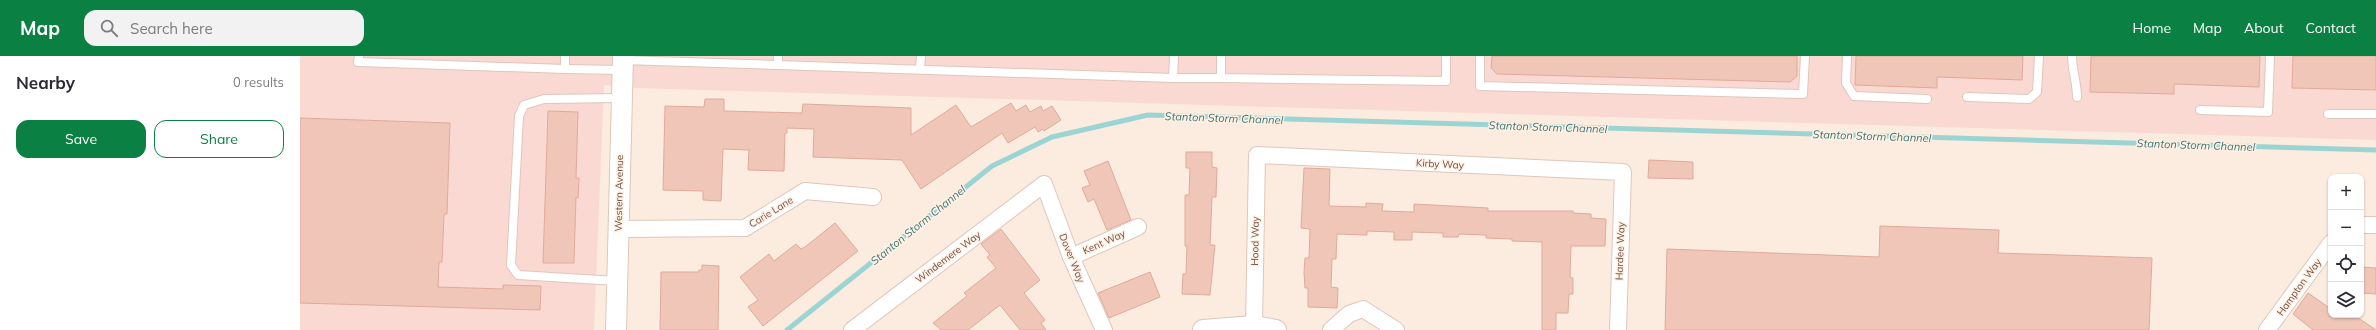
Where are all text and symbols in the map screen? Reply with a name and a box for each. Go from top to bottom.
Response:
search box [84,10,364,46]
text: Map [20,16,60,40]
icon: search [98,17,120,39]
text: Search here [130,19,213,38]
text: Home [2132,19,2171,37]
text: Map [2193,19,2222,37]
text: About [2244,19,2284,37]
text: Contact [2306,19,2356,37]
text: Nearby [16,72,75,93]
text: 0 results [233,74,284,90]
water label: Stanton Storm Channel [1164,109,1284,127]
water label: Stanton Storm Channel [1488,118,1608,136]
button: Save [16,120,146,158]
button: Share [154,120,284,158]
water label: Stanton Storm Channel [1812,127,1932,145]
water label: Stanton Storm Channel [2136,136,2256,154]
street label: Western Avenue [612,155,626,231]
street label: Kirby Way [1416,156,1465,172]
map controls [2328,174,2364,318]
button: + [2328,174,2364,210]
water label: Stanton Storm Channel [868,182,969,268]
street label: Carie Lane [747,193,795,231]
button: − [2328,210,2364,246]
street label: Hood Way [1248,215,1262,266]
street label: Hardee Way [1612,221,1628,280]
street label: Kent Way [1081,227,1128,257]
street label: Windemere Way [913,228,984,286]
street label: Dover Way [1056,232,1088,285]
button: locate [2328,246,2364,282]
street label: Hampton Way [2274,255,2325,318]
button: layers [2328,282,2364,318]

